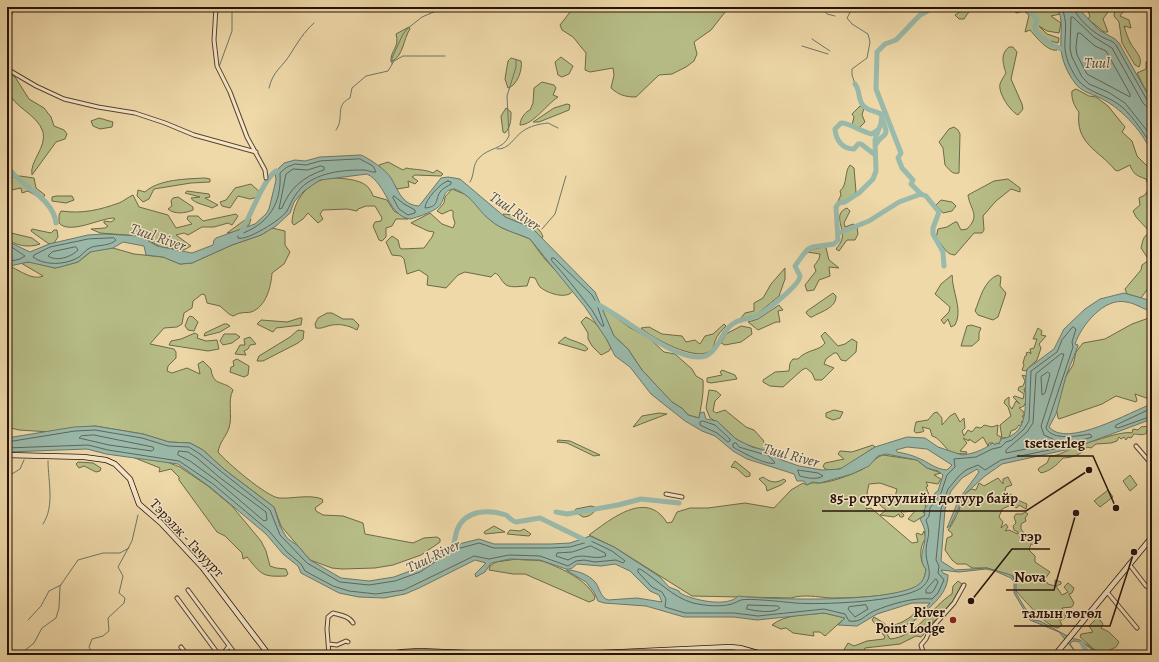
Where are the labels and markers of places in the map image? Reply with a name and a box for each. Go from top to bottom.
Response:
callout: tsetserleg [1017,429,1093,456]
callout: 85-р сургуулийн дотуур байр [822,484,1026,511]
callout: гэр [1012,522,1050,549]
callout: Nova [1006,563,1054,590]
callout: талын төгөл [1014,599,1110,626]
place label: River Point Lodge [875,603,946,638]
marker: River Point Lodge [948,615,958,625]

